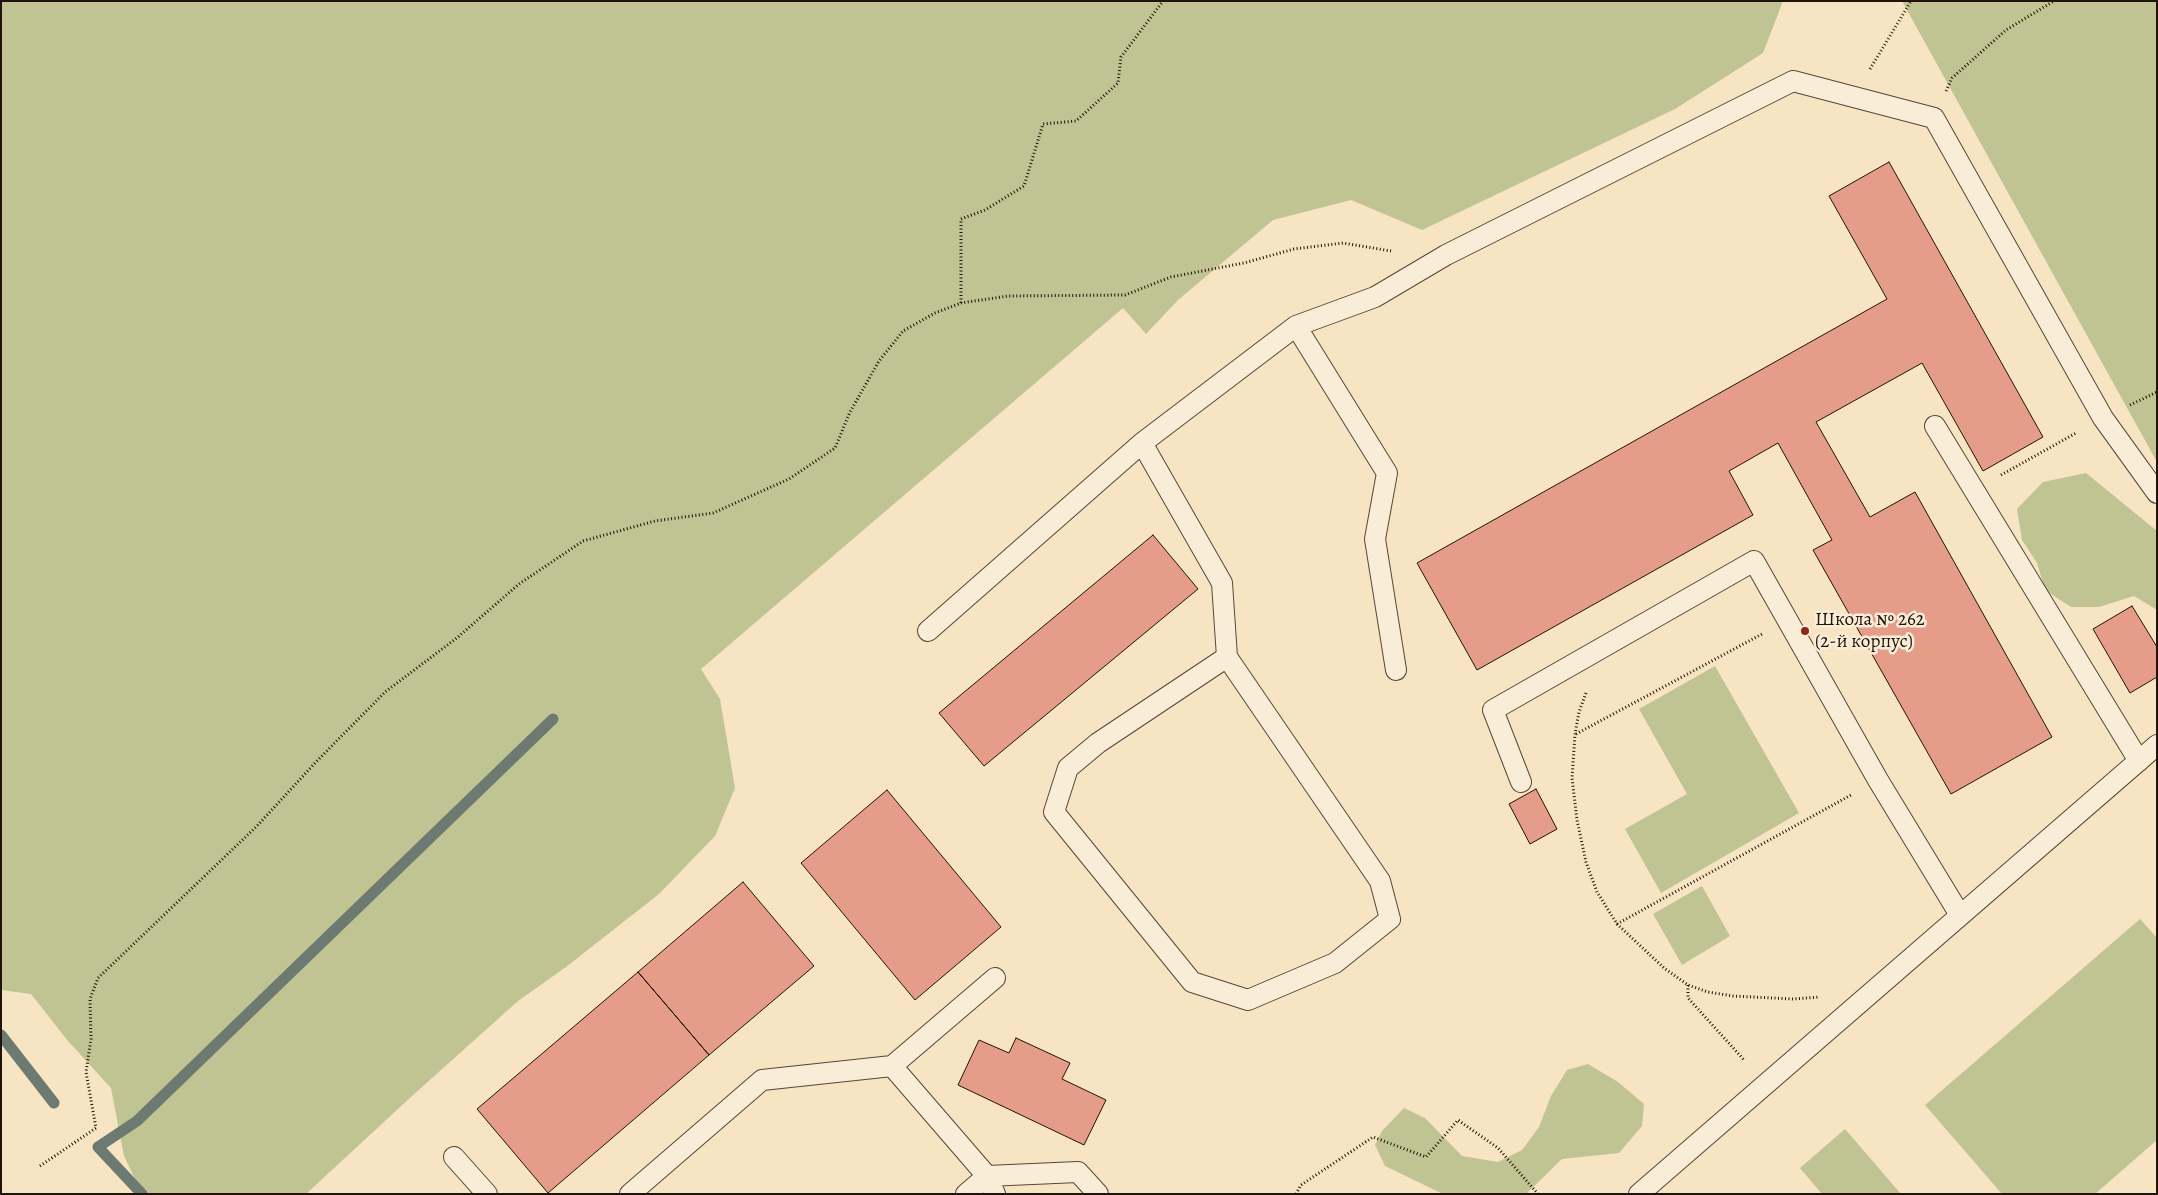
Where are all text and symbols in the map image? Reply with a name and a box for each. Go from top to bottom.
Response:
place label: Школа № 262 (2-й корпус) [1815,609,1925,653]
marker: Школа № 262 (2-й корпус) [1799,625,1811,637]

